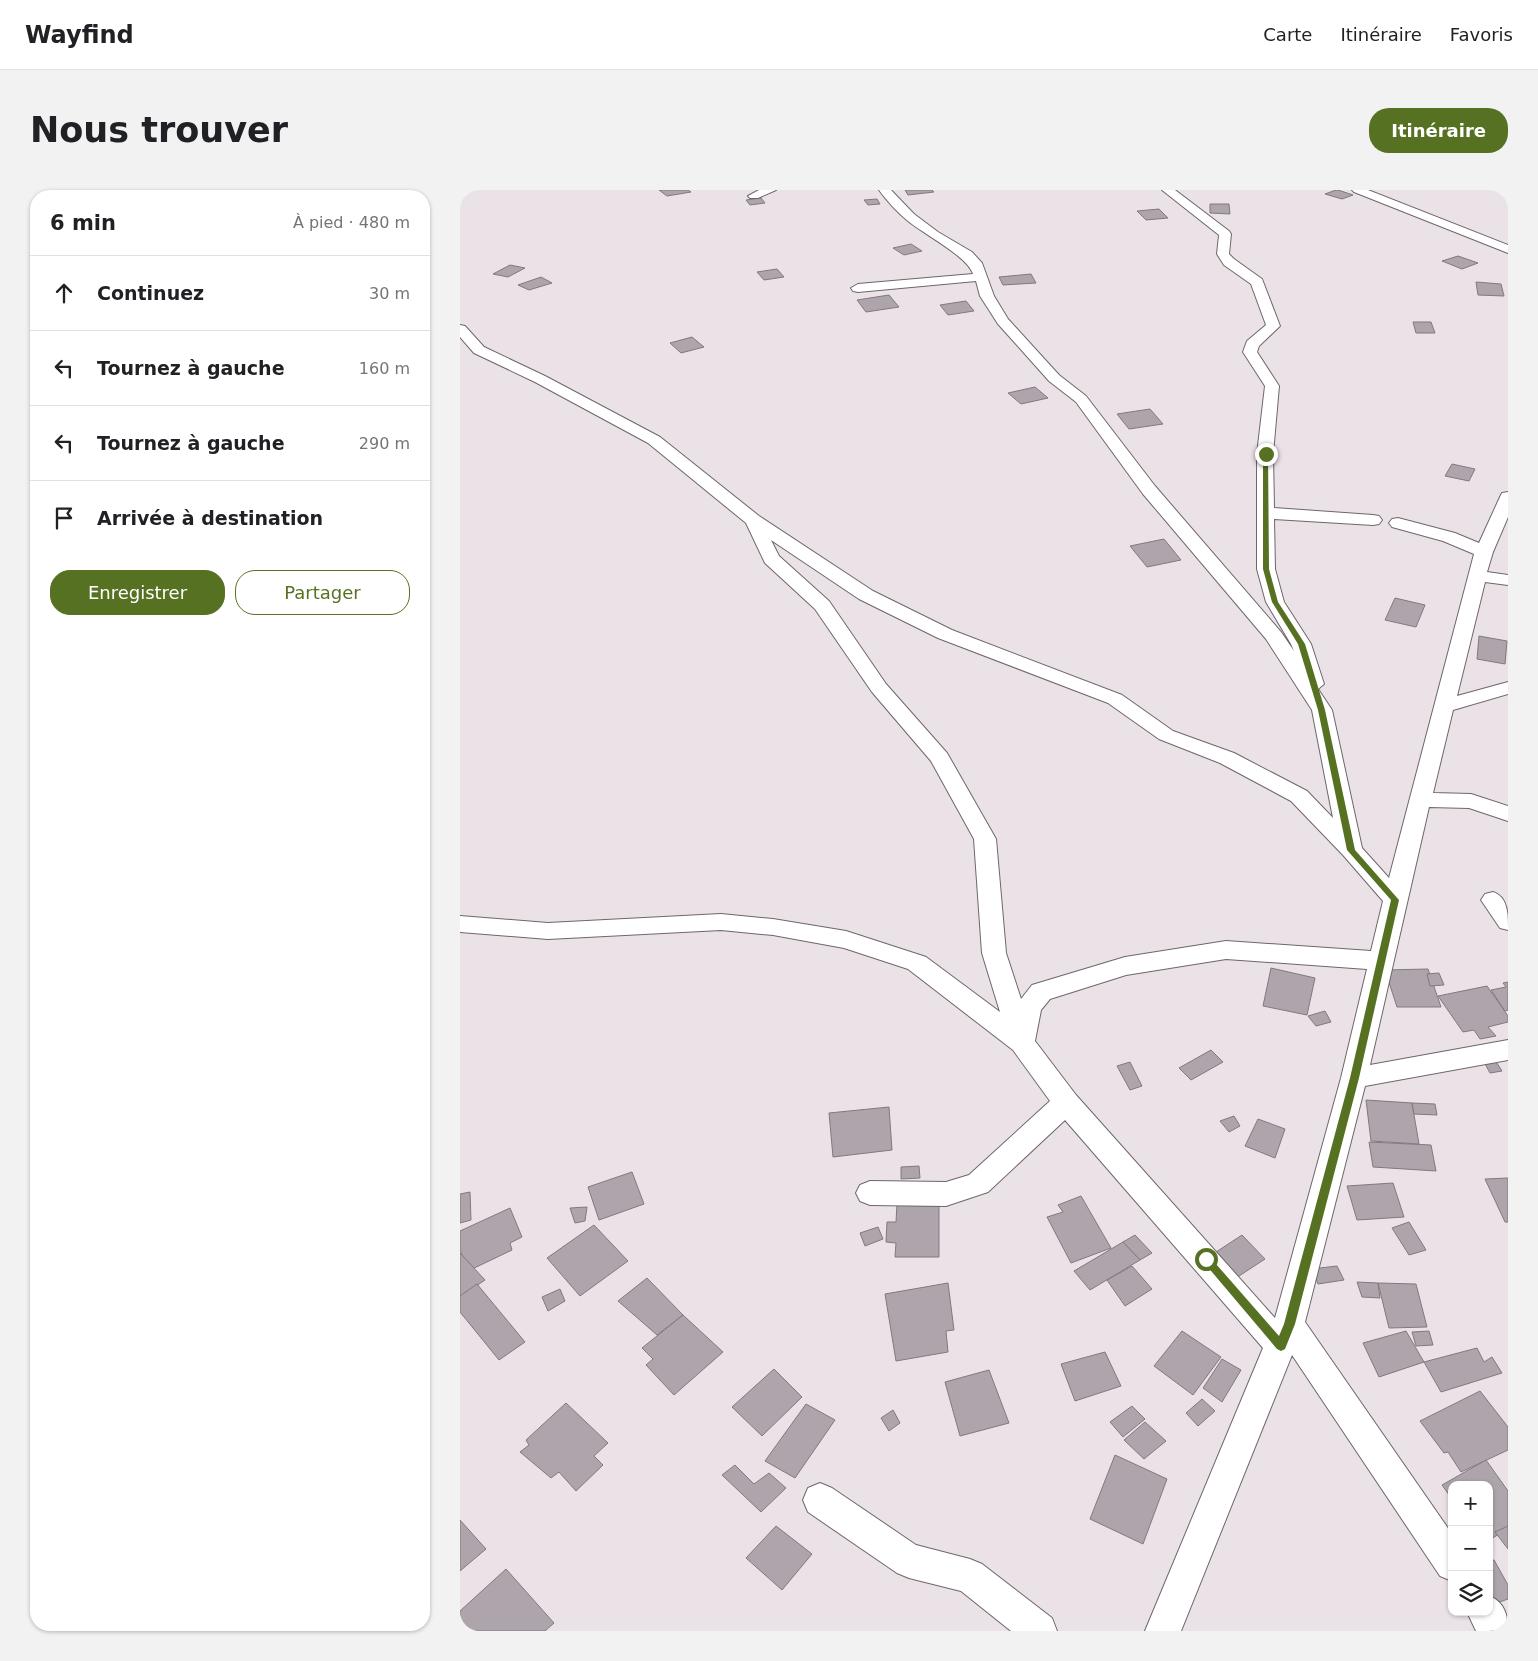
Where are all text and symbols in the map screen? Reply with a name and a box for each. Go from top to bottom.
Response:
text: Wayfind [25,21,134,49]
text: Carte [1263,24,1312,45]
text: Itinéraire [1340,24,1422,45]
text: Favoris [1450,24,1513,45]
button: Itinéraire [1369,108,1508,153]
text: Nous trouver [30,110,288,150]
text: 6 min [50,211,116,235]
text: À pied · 480 m [293,213,410,232]
icon: ahead [50,279,78,307]
text: Continuez [97,282,204,304]
text: 30 m [369,284,410,303]
icon: left [50,354,78,382]
text: Tournez à gauche [97,357,285,379]
text: 160 m [359,359,410,378]
icon: left [50,429,78,457]
text: Tournez à gauche [97,432,285,454]
text: 290 m [359,434,410,453]
route end [1255,443,1278,466]
icon: arrive [50,504,78,532]
text: Arrivée à destination [97,507,323,529]
button: Enregistrer [50,570,225,615]
button: Partager [235,570,410,615]
route start [1195,1248,1218,1271]
map controls [1448,1481,1493,1616]
button: + [1448,1481,1493,1526]
button: − [1448,1526,1493,1571]
button: layers [1448,1571,1493,1616]

